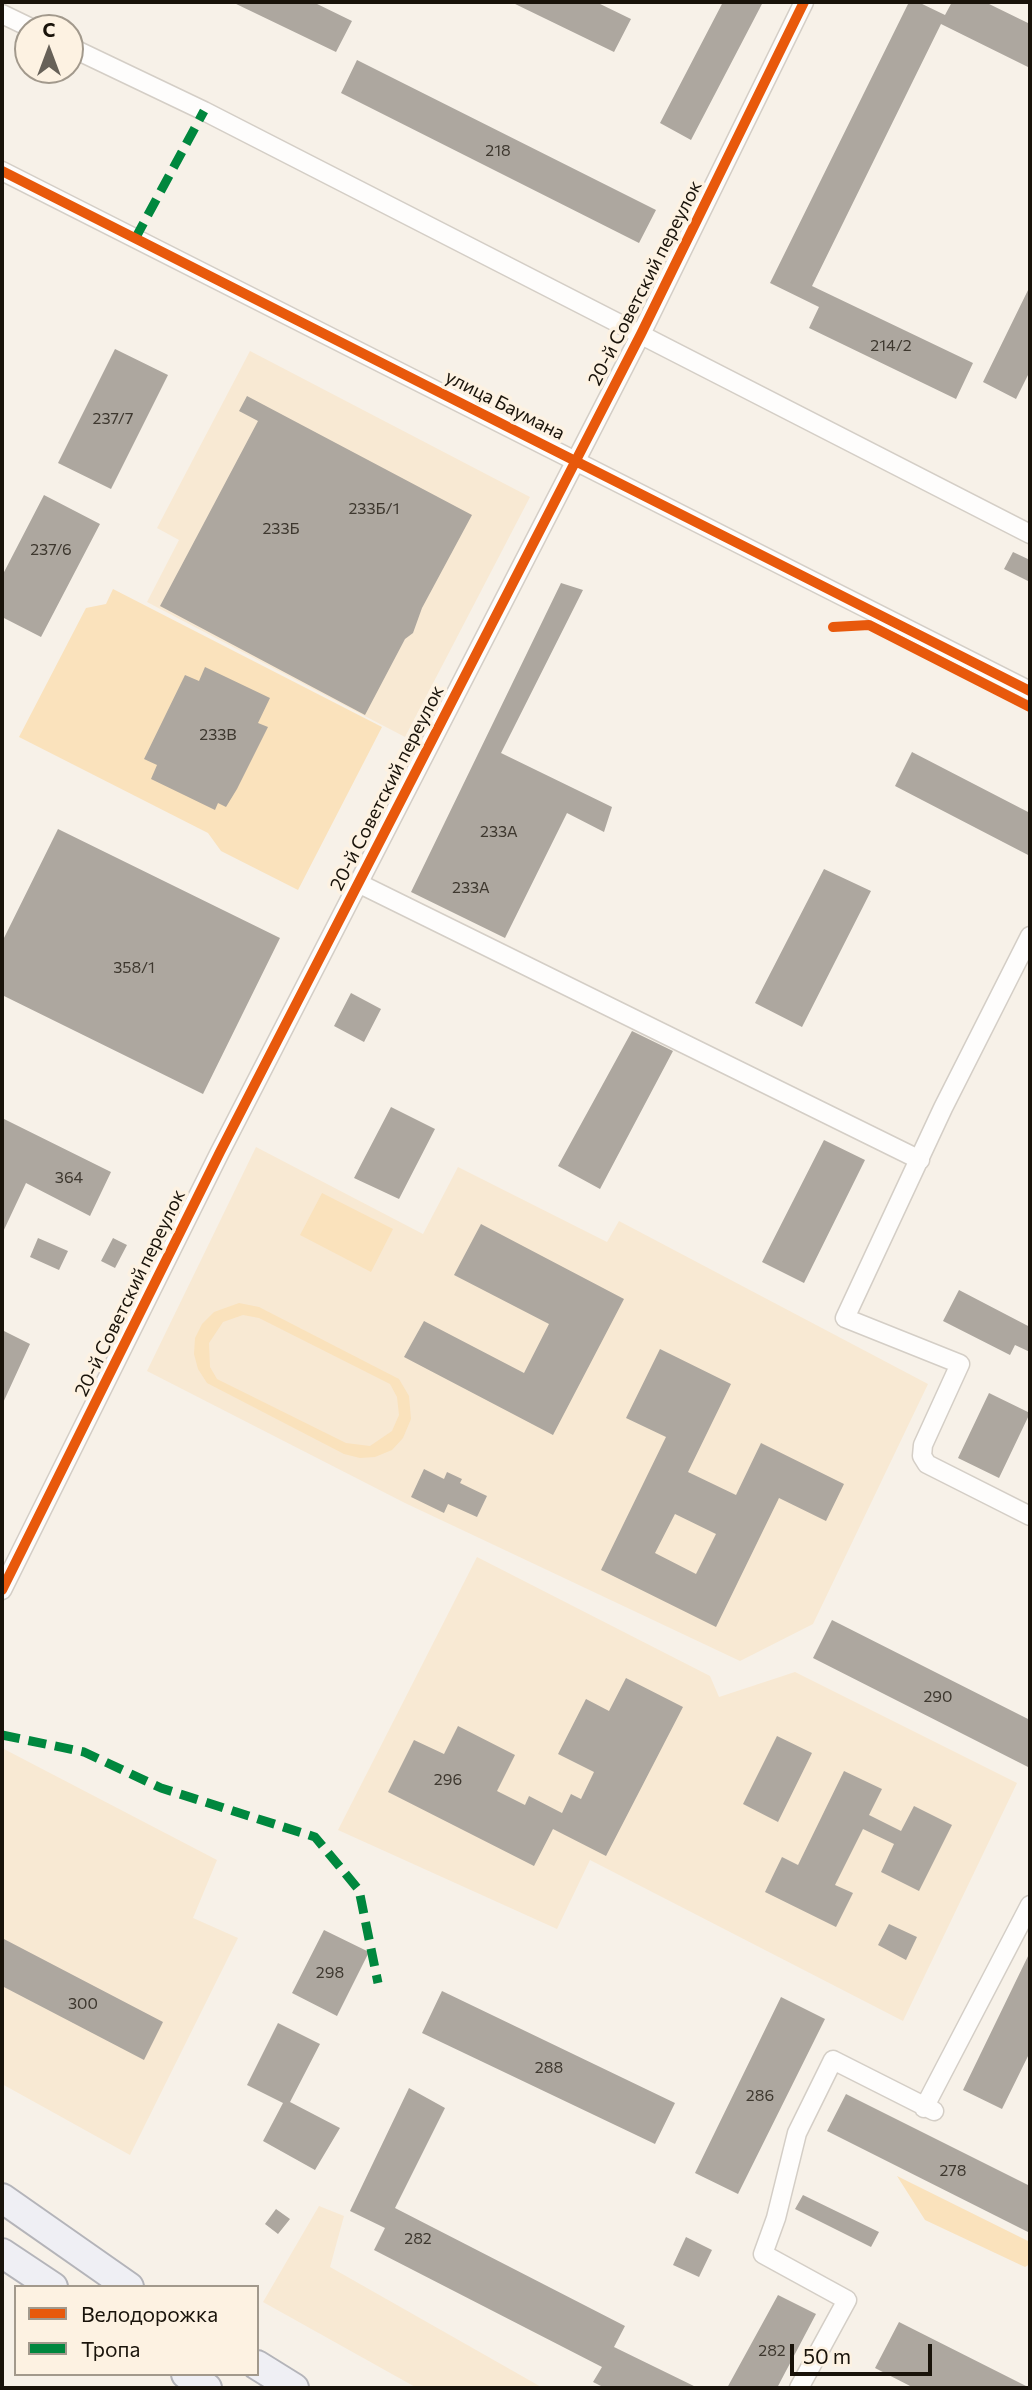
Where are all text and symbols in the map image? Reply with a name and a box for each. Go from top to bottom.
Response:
north arrow [14,14,84,84]
text: С [43,18,56,41]
house number: 218 [485,141,511,161]
street label: 20-й Советский переулок [583,177,707,389]
house number: 214/2 [870,336,912,356]
street label: улица Баумана [441,365,569,445]
house number: 237/7 [93,409,133,429]
house number: 233Б/1 [348,499,400,519]
house number: 233Б [262,519,300,539]
house number: 237/6 [30,540,72,560]
street label: 20-й Советский переулок [325,682,449,894]
house number: 233В [199,725,237,745]
house number: 233А [480,822,518,842]
house number: 233А [452,878,490,898]
house number: 358/1 [113,958,155,978]
house number: 364 [55,1168,83,1188]
street label: 20-й Советский переулок [70,1186,190,1400]
house number: 290 [924,1687,952,1707]
house number: 296 [434,1770,462,1790]
house number: 298 [316,1963,344,1983]
house number: 300 [68,1994,98,2014]
house number: 288 [535,2058,563,2078]
house number: 286 [746,2086,774,2106]
house number: 278 [940,2161,966,2181]
house number: 282 [404,2229,432,2249]
legend [14,2285,259,2376]
text: Велодорожка [81,2301,218,2326]
scale bar [794,2330,936,2374]
text: Тропа [81,2336,140,2361]
house number: 282 [758,2341,786,2361]
text: 50 m [803,2343,851,2368]

